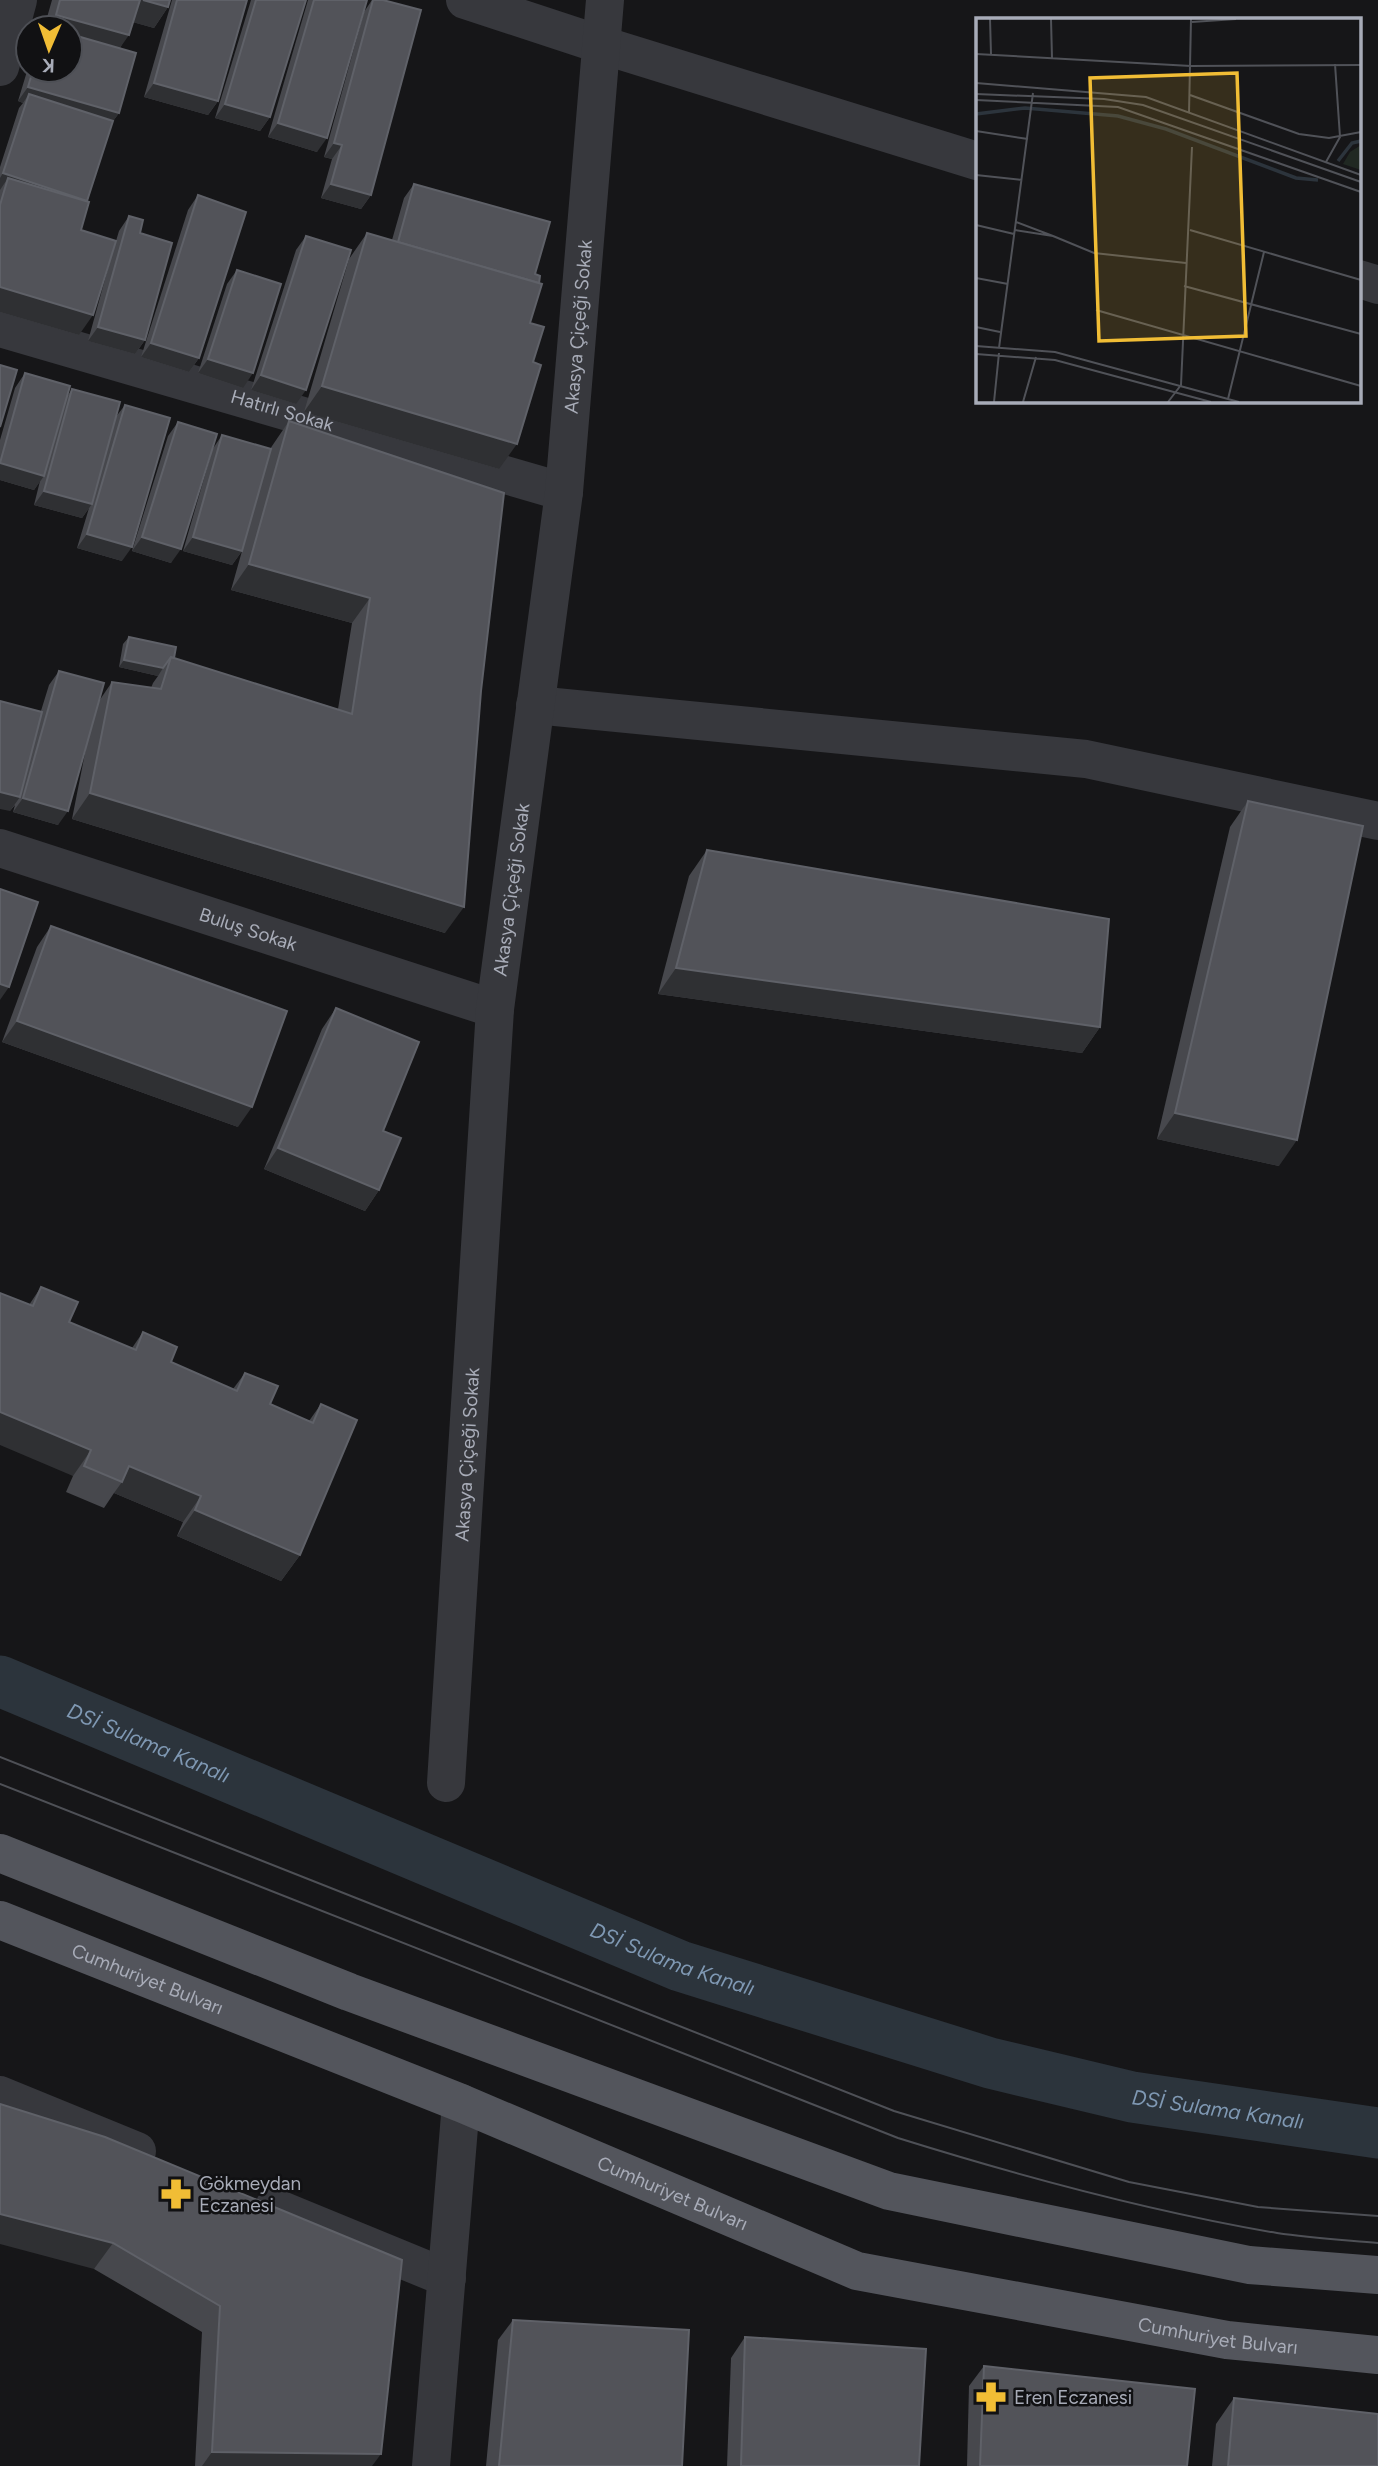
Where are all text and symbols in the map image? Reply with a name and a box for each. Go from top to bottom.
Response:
north arrow [14,14,84,84]
inset map [976,18,1360,402]
text: K [41,54,55,77]
street label: Akasya Çiçeği Sokak [560,238,597,415]
street label: Hatırlı Sokak [228,385,337,437]
street label: Akasya Çiçeği Sokak [488,801,534,978]
street label: Buluş Sokak [196,903,301,956]
street label: Akasya Çiçeği Sokak [450,1366,484,1542]
water label: DSİ Sulama Kanalı [64,1698,234,1788]
water label: DSİ Sulama Kanalı [587,1917,758,2001]
street label: Cumhuriyet Bulvarı [68,1939,227,2020]
water label: DSİ Sulama Kanalı [1130,2084,1306,2134]
street label: Cumhuriyet Bulvarı [594,2151,751,2235]
place label: Gökmeydan Eczanesi [199,2172,301,2217]
pharmacy icon: Gökmeydan Eczanesi [159,2177,193,2211]
street label: Cumhuriyet Bulvarı [1136,2313,1299,2359]
pharmacy icon: Eren Eczanesi [974,2380,1008,2414]
place label: Eren Eczanesi [1014,2386,1132,2409]

